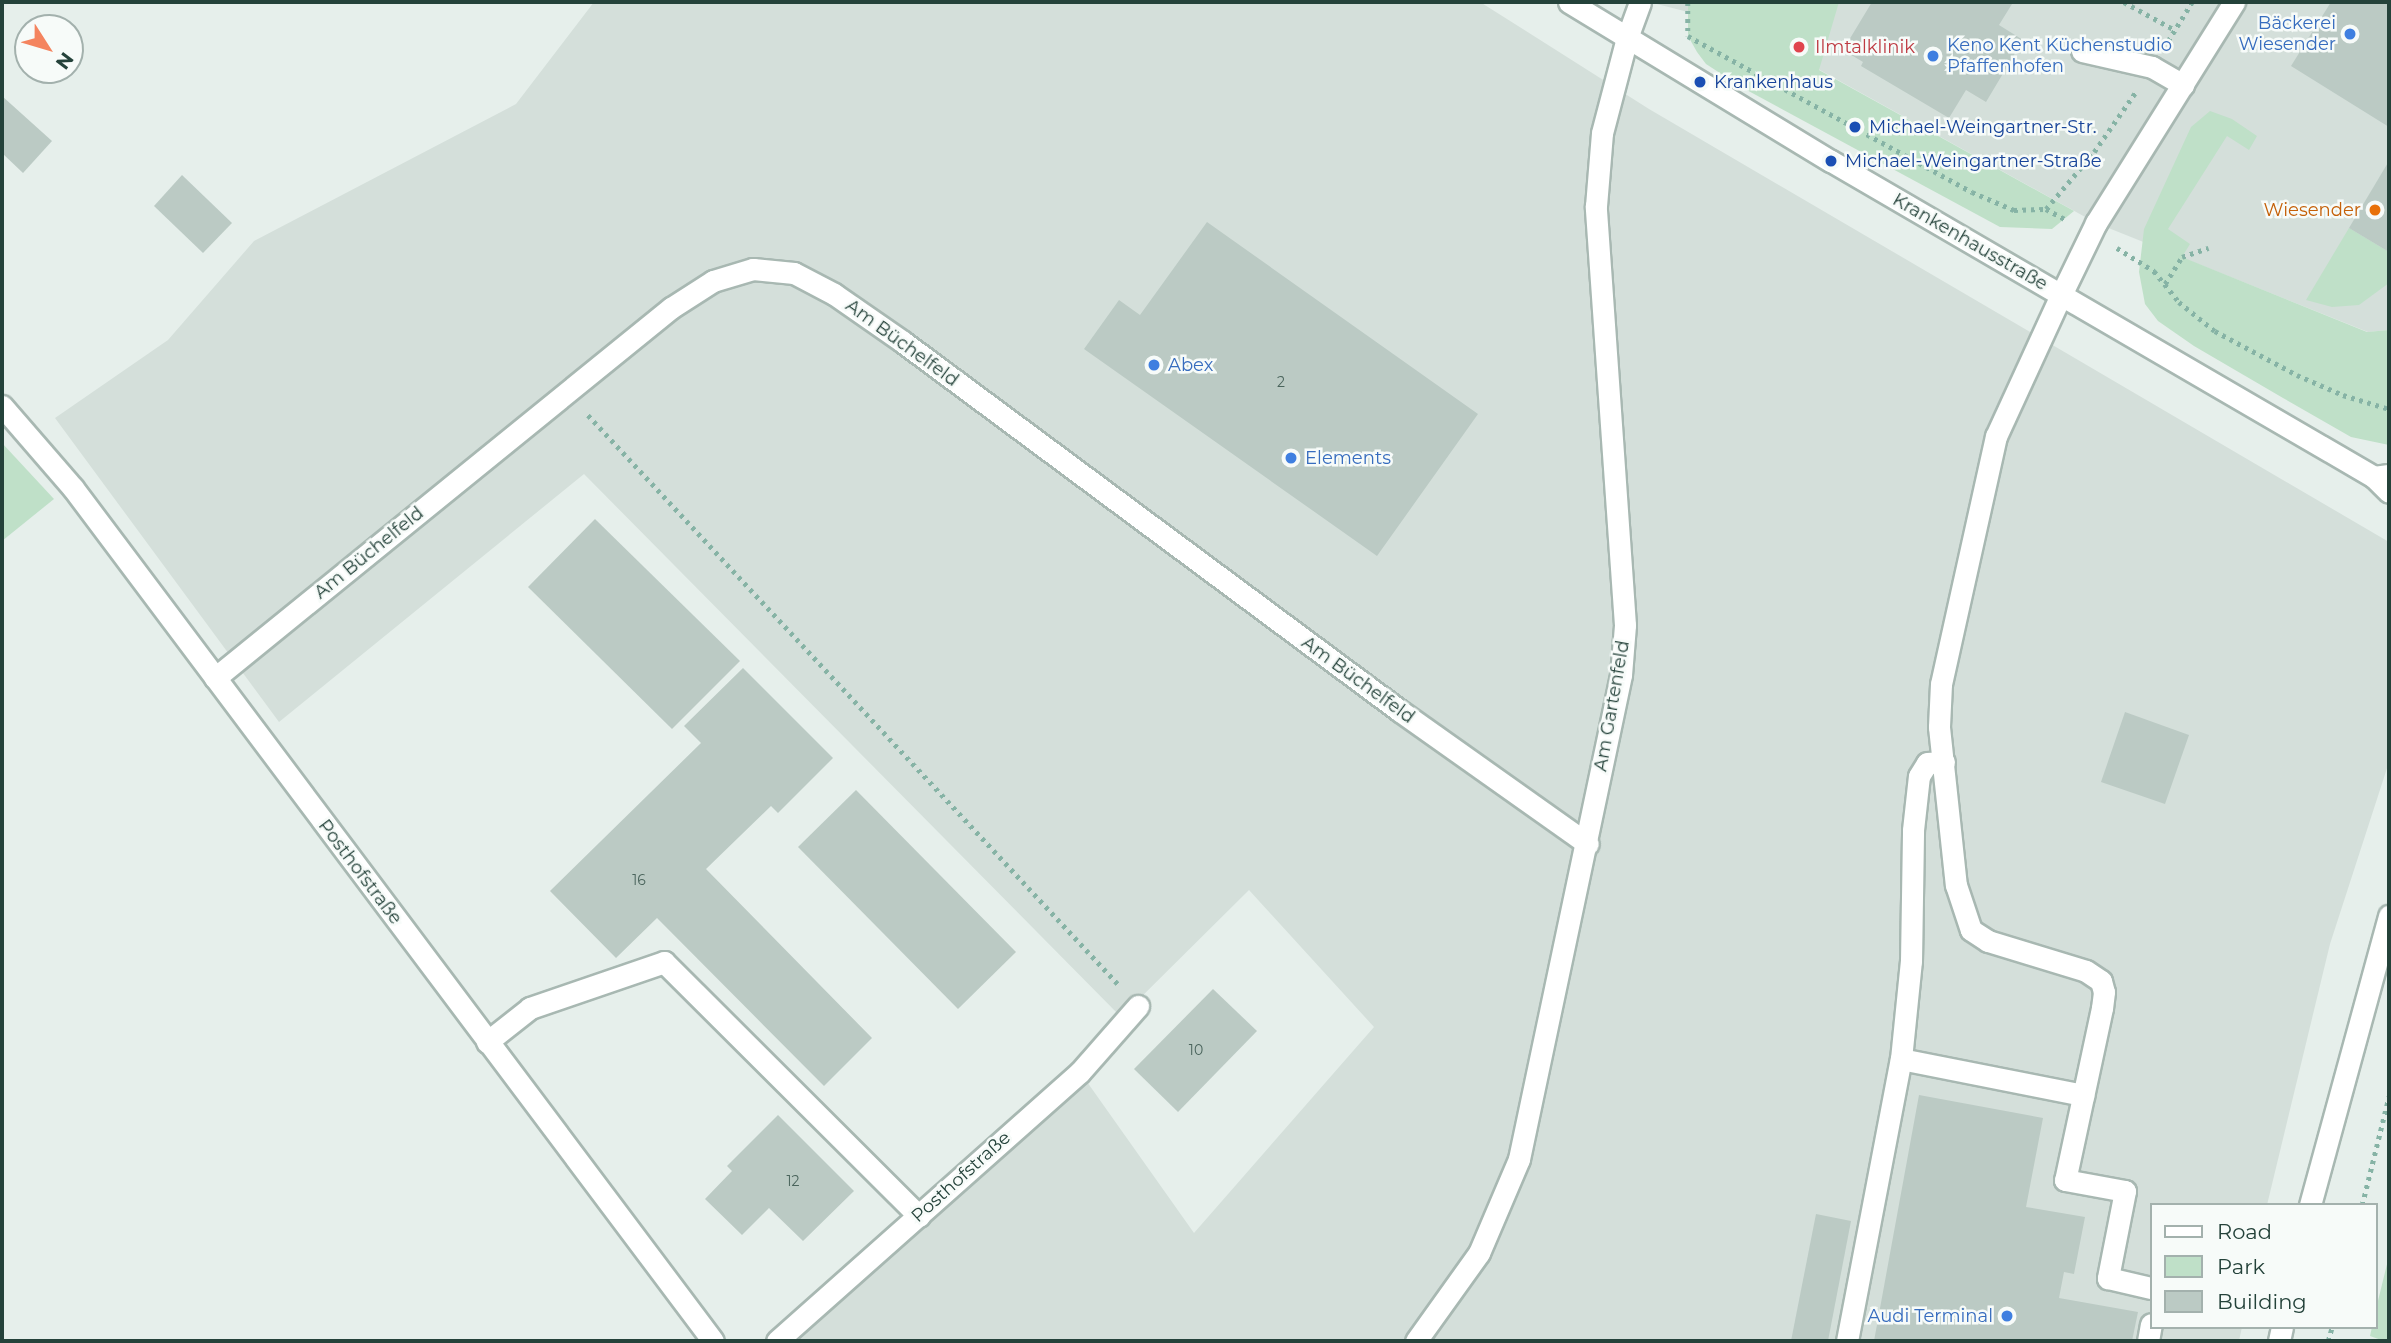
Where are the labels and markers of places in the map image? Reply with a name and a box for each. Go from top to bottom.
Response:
place label: Bäckerei Wiesender [2238,13,2336,56]
marker: Bäckerei Wiesender [2342,26,2358,42]
place label: Keno Kent Küchenstudio Pfaffenhofen [1947,35,2172,78]
place label: Ilmtalklinik [1815,36,1915,58]
marker: Ilmtalklinik [1789,37,1809,57]
marker: Keno Kent Küchenstudio Pfaffenhofen [1925,48,1941,64]
place label: Krankenhaus [1714,71,1833,93]
marker: Krankenhaus [1692,74,1708,90]
place label: Michael-Weingartner-Str. [1869,116,2096,138]
marker: Michael-Weingartner-Str. [1847,119,1863,135]
place label: Michael-Weingartner-Straße [1845,150,2102,172]
marker: Michael-Weingartner-Straße [1823,153,1839,169]
place label: Wiesender [2263,199,2361,221]
marker: Wiesender [2367,202,2383,218]
place label: Abex [1168,354,1213,376]
marker: Abex [1146,357,1162,373]
place label: Elements [1305,447,1391,469]
marker: Elements [1283,450,1299,466]
place label: Audi Terminal [1868,1305,1993,1327]
marker: Audi Terminal [1999,1308,2015,1324]

